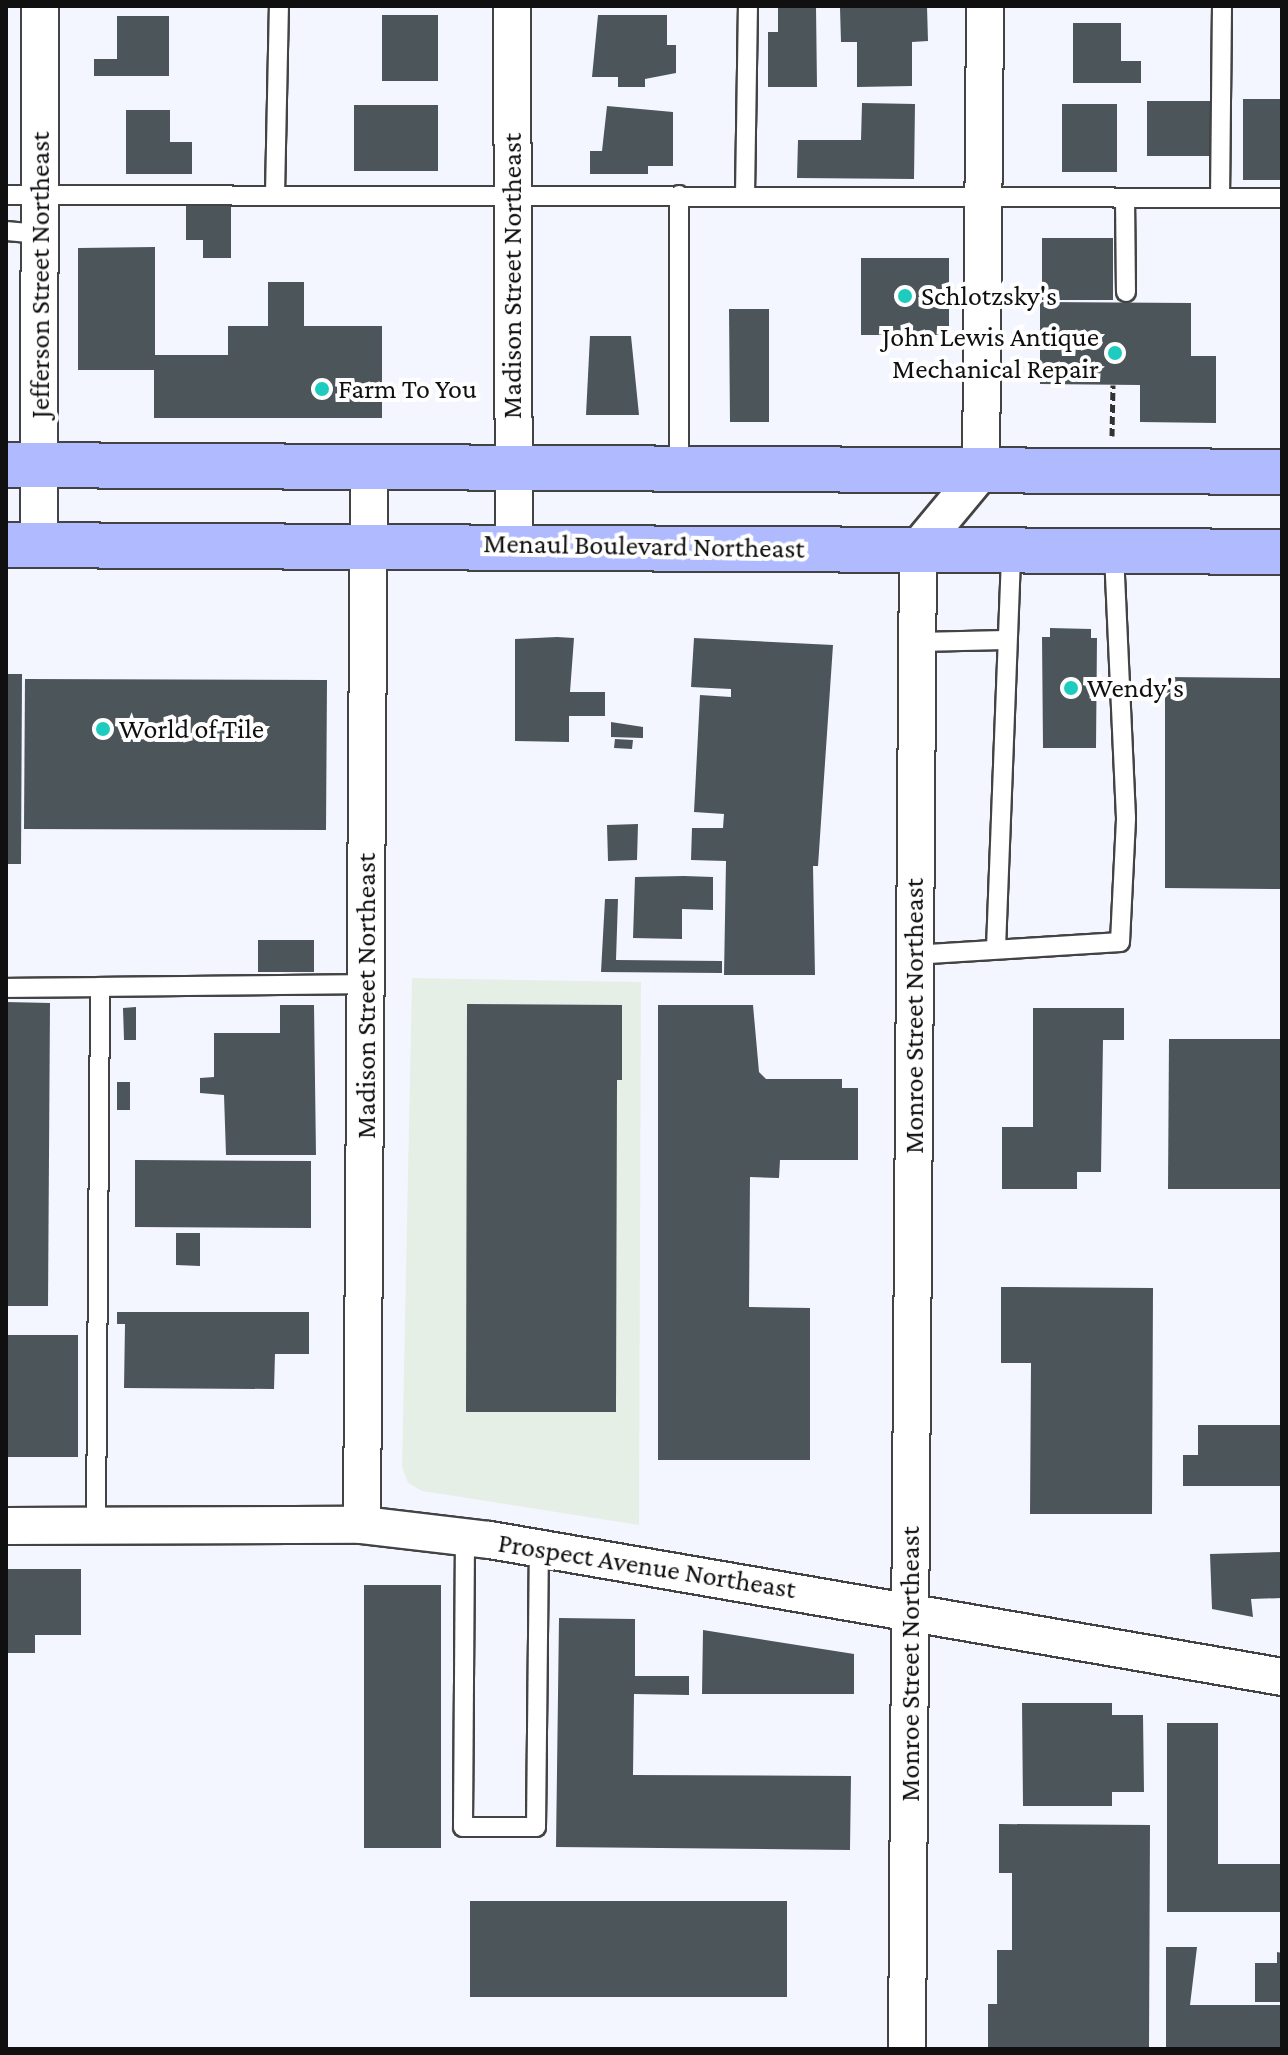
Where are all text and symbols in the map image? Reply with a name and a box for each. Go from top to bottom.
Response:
street label: Jefferson Street Northeast [23,131,57,419]
street label: Madison Street Northeast [495,133,529,419]
place label: Schlotzsky's [921,279,1057,313]
marker: Schlotzsky's [896,287,914,305]
place label: John Lewis Antique Mechanical Repair [882,320,1099,386]
marker: John Lewis Antique Mechanical Repair [1106,344,1124,362]
place label: Farm To You [338,372,477,406]
marker: Farm To You [313,380,331,398]
street label: Menaul Boulevard Northeast [483,526,805,566]
place label: Wendy's [1087,671,1184,705]
marker: Wendy's [1062,679,1080,697]
place label: World of Tile [119,712,264,746]
marker: World of Tile [94,720,112,738]
street label: Madison Street Northeast [349,853,383,1139]
street label: Monroe Street Northeast [897,878,931,1154]
street label: Prospect Avenue Northeast [496,1526,798,1606]
street label: Monroe Street Northeast [893,1526,927,1802]

